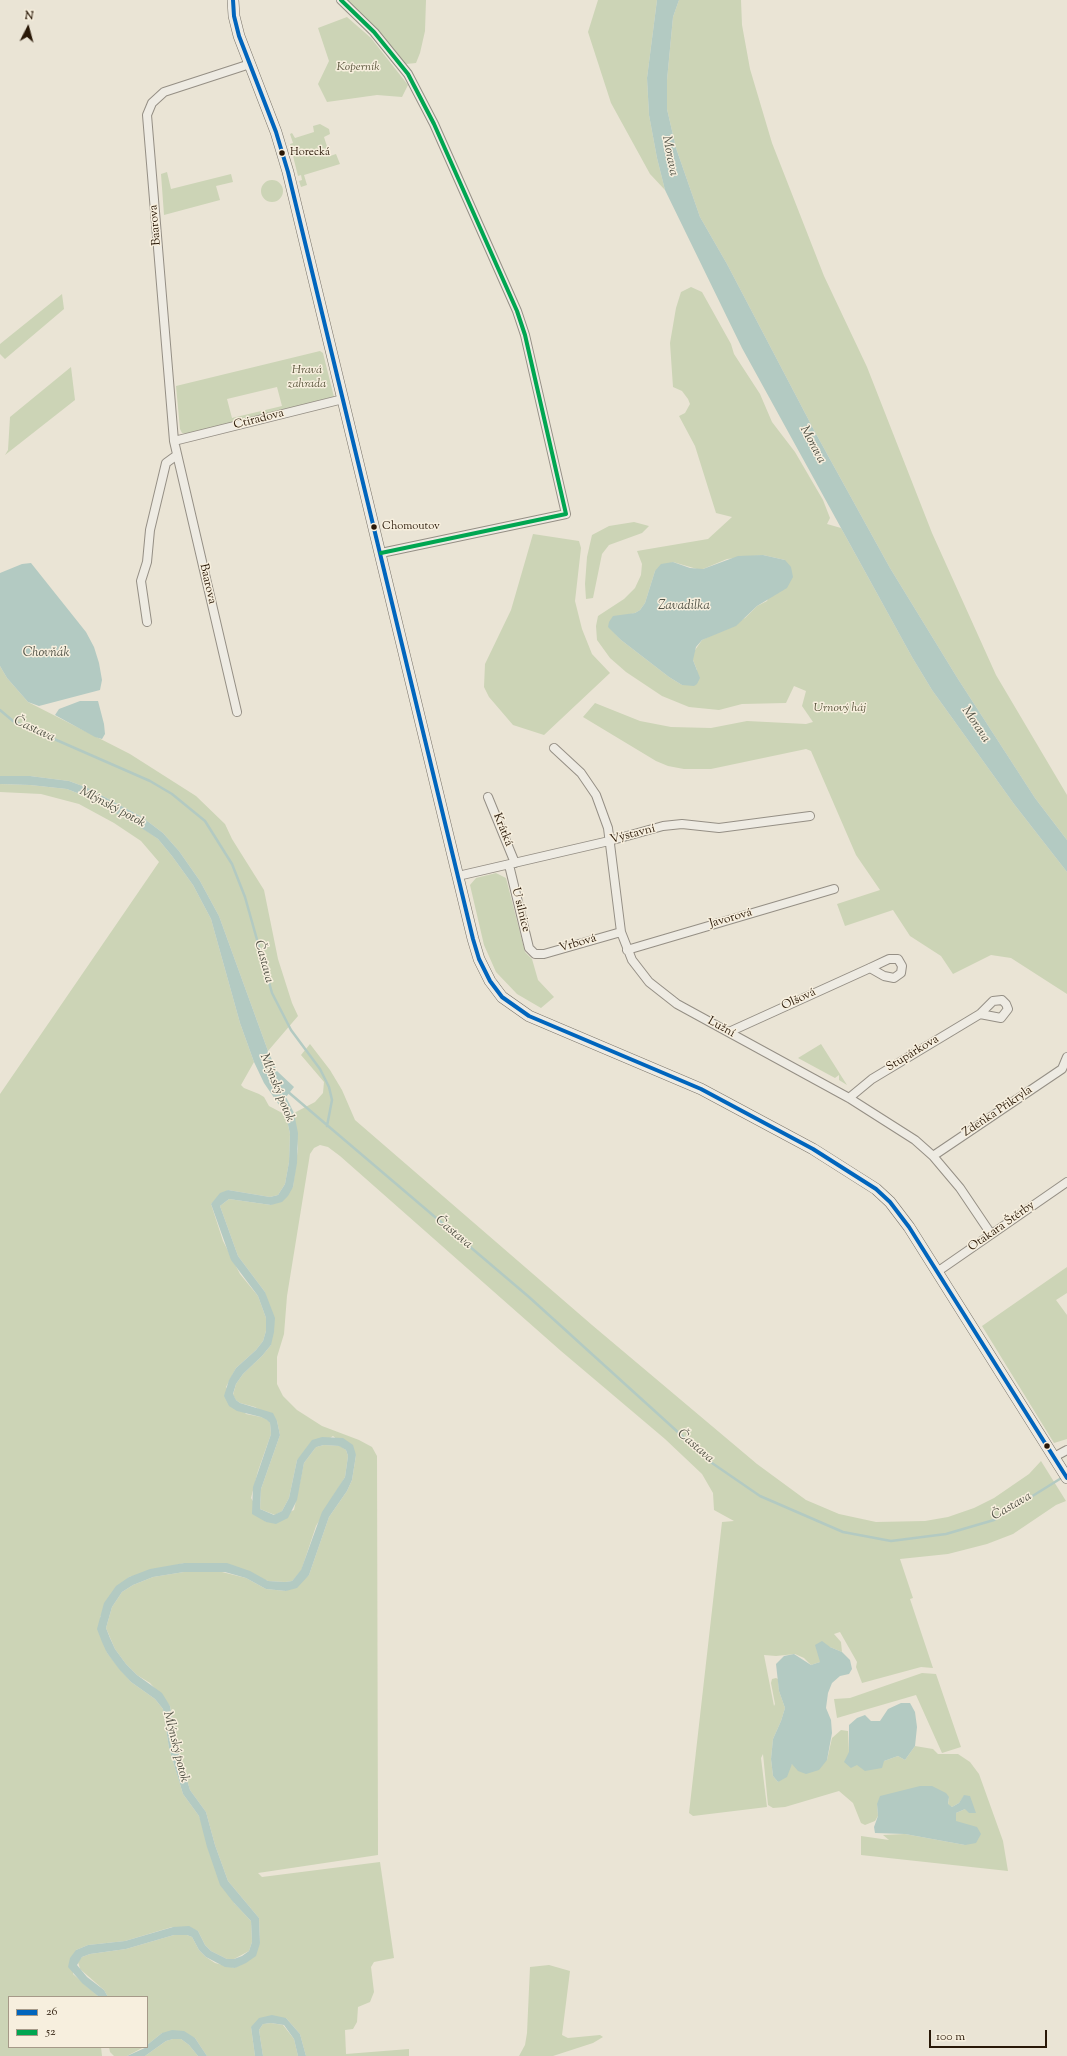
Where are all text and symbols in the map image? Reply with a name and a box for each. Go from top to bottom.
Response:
north arrow [8,8,48,48]
text: N [24,8,34,24]
park label: Koperník [336,61,380,75]
water label: Morava [657,135,681,177]
place label: Horecká [290,146,330,160]
marker: Horecká [277,148,287,158]
street label: Baarova [147,204,165,246]
park label: Hravá zahrada [288,364,326,392]
street label: Ctiradova [232,407,286,433]
water label: Morava [796,423,828,467]
place label: Chomoutov [382,520,440,534]
marker: Chomoutov [369,522,379,532]
street label: Baarova [195,562,219,606]
water label: Zavadilka [658,599,710,615]
water label: Chovňák [23,646,69,662]
park label: Urnový háj [814,702,866,716]
water label: Morava [957,704,993,746]
water label: Častava [11,714,57,746]
water label: Mlýnský potok [76,784,148,832]
street label: Krátká [489,811,515,849]
street label: Výstavní [609,822,657,848]
street label: U silnice [508,886,532,934]
street label: Javorová [708,906,754,932]
street label: Vrbová [558,932,598,956]
water label: Častava [250,939,276,985]
street label: Olšová [779,986,819,1014]
street label: Lužní [705,1015,737,1041]
street label: Stupárkova [884,1033,942,1075]
water label: Mlýnský potok [255,1051,297,1125]
street label: Zdeňka Přikryla [960,1083,1036,1141]
street label: Otakara Štěrby [966,1199,1038,1255]
water label: Častava [431,1213,475,1253]
water label: Častava [673,1427,717,1467]
unlabelled marker [1042,1441,1052,1451]
water label: Častava [989,1489,1035,1525]
water label: Mlýnský potok [159,1710,191,1784]
legend [8,1996,148,2048]
text: 26 [46,2003,58,2021]
scale bar [931,2022,1049,2048]
text: 52 [46,2023,56,2041]
text: 100 m [936,2028,965,2046]

